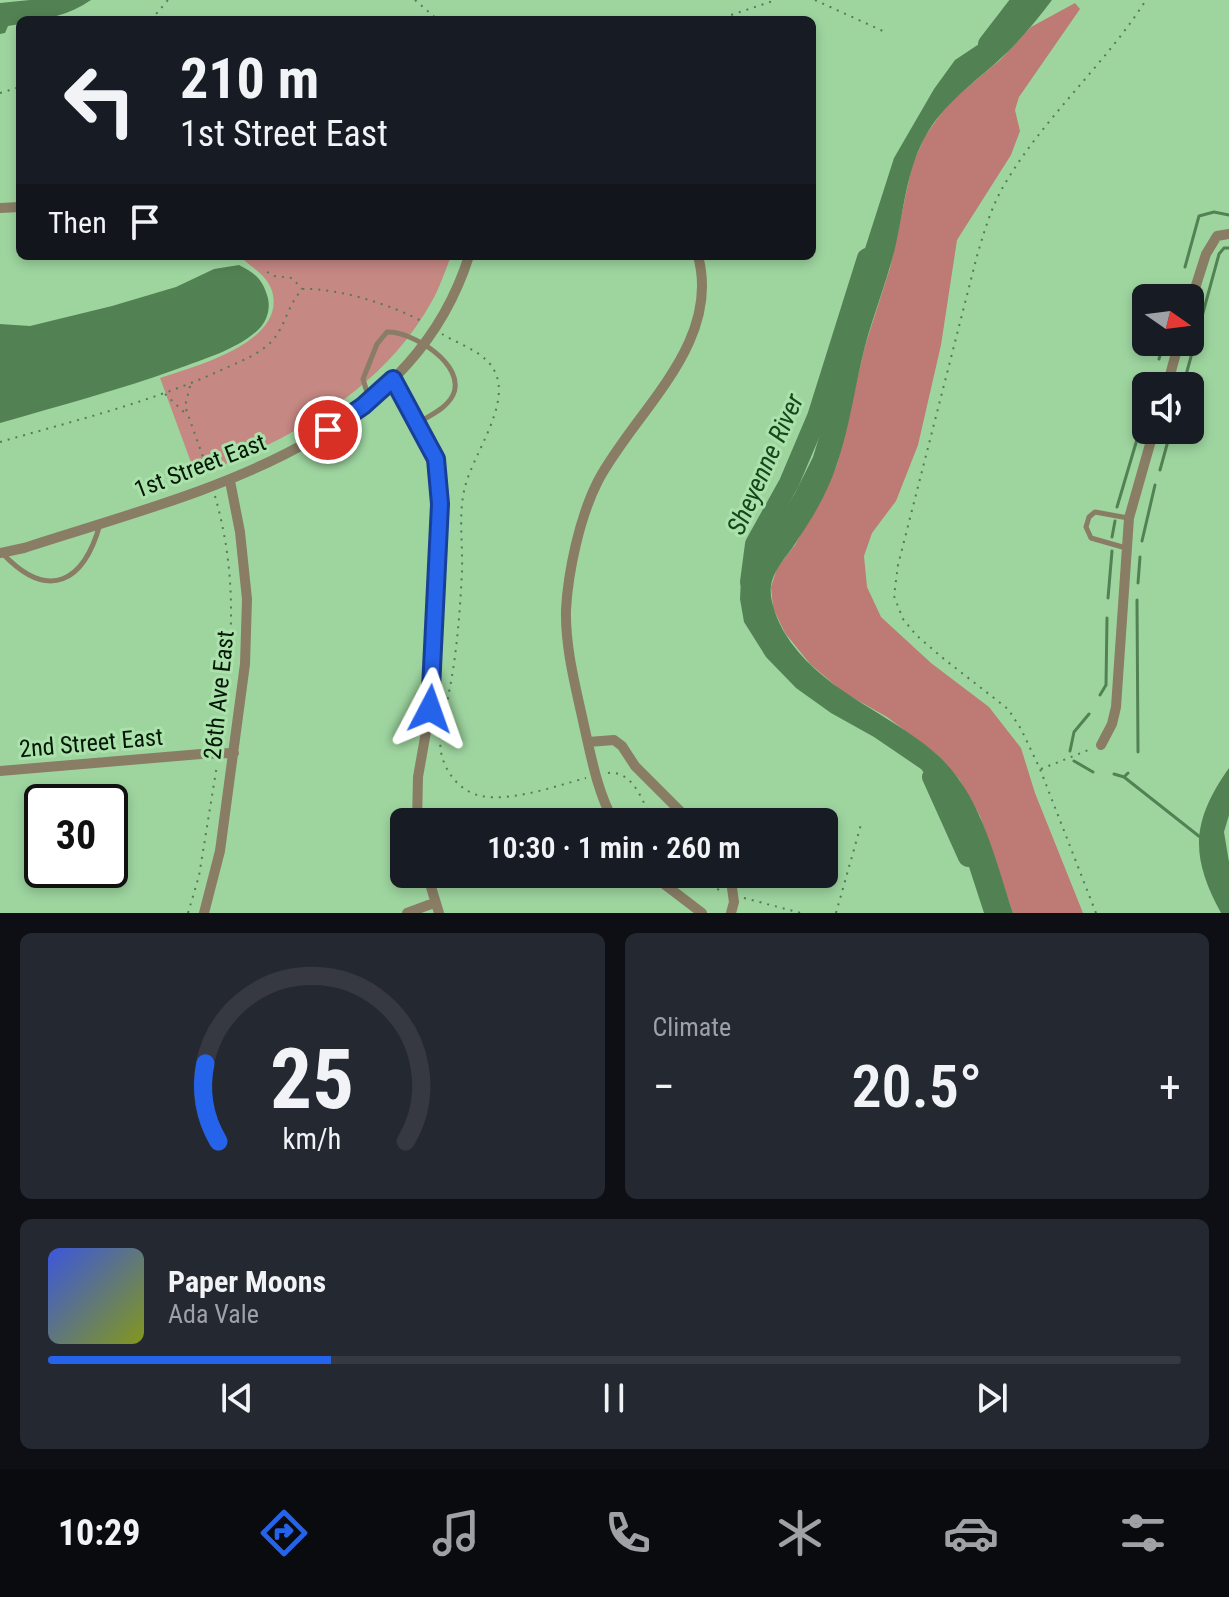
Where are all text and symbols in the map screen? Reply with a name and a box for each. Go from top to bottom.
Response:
text: 210 m [180,46,319,112]
icon: left [48,48,152,152]
text: 1st Street East [180,113,388,155]
icon: arrive [123,200,167,244]
text: Then [48,205,107,240]
north arrow [1132,284,1204,356]
map controls [1132,284,1204,444]
button: sound [1132,372,1204,444]
water label: Sheyenne River [721,388,810,539]
pin [294,396,362,464]
icon: arrive [306,408,350,452]
street label: 1st Street East [130,428,270,504]
street label: 26th Ave East [198,629,240,761]
position arrow [388,667,472,751]
street label: 2nd Street East [18,723,164,763]
speed limit sign: 30 [24,784,128,888]
text: 10:30 · 1 min · 260 m [487,830,741,865]
text: Climate [653,1012,731,1042]
text: 25 [270,1031,354,1128]
text: 20.5° [851,1051,982,1122]
text: − [653,1061,675,1113]
text: + [1159,1061,1181,1113]
text: km/h [283,1122,342,1156]
text: Paper Moons [168,1264,326,1299]
text: Ada Vale [168,1299,259,1329]
icon: previous [215,1376,259,1420]
icon: pause [592,1376,636,1420]
icon: next [970,1376,1014,1420]
icon: directions [256,1505,312,1561]
icon: music [428,1505,484,1561]
icon: phone [600,1505,656,1561]
icon: climate [772,1505,828,1561]
icon: car [943,1505,999,1561]
icon: filters [1115,1505,1171,1561]
text: 10:29 [58,1512,141,1554]

